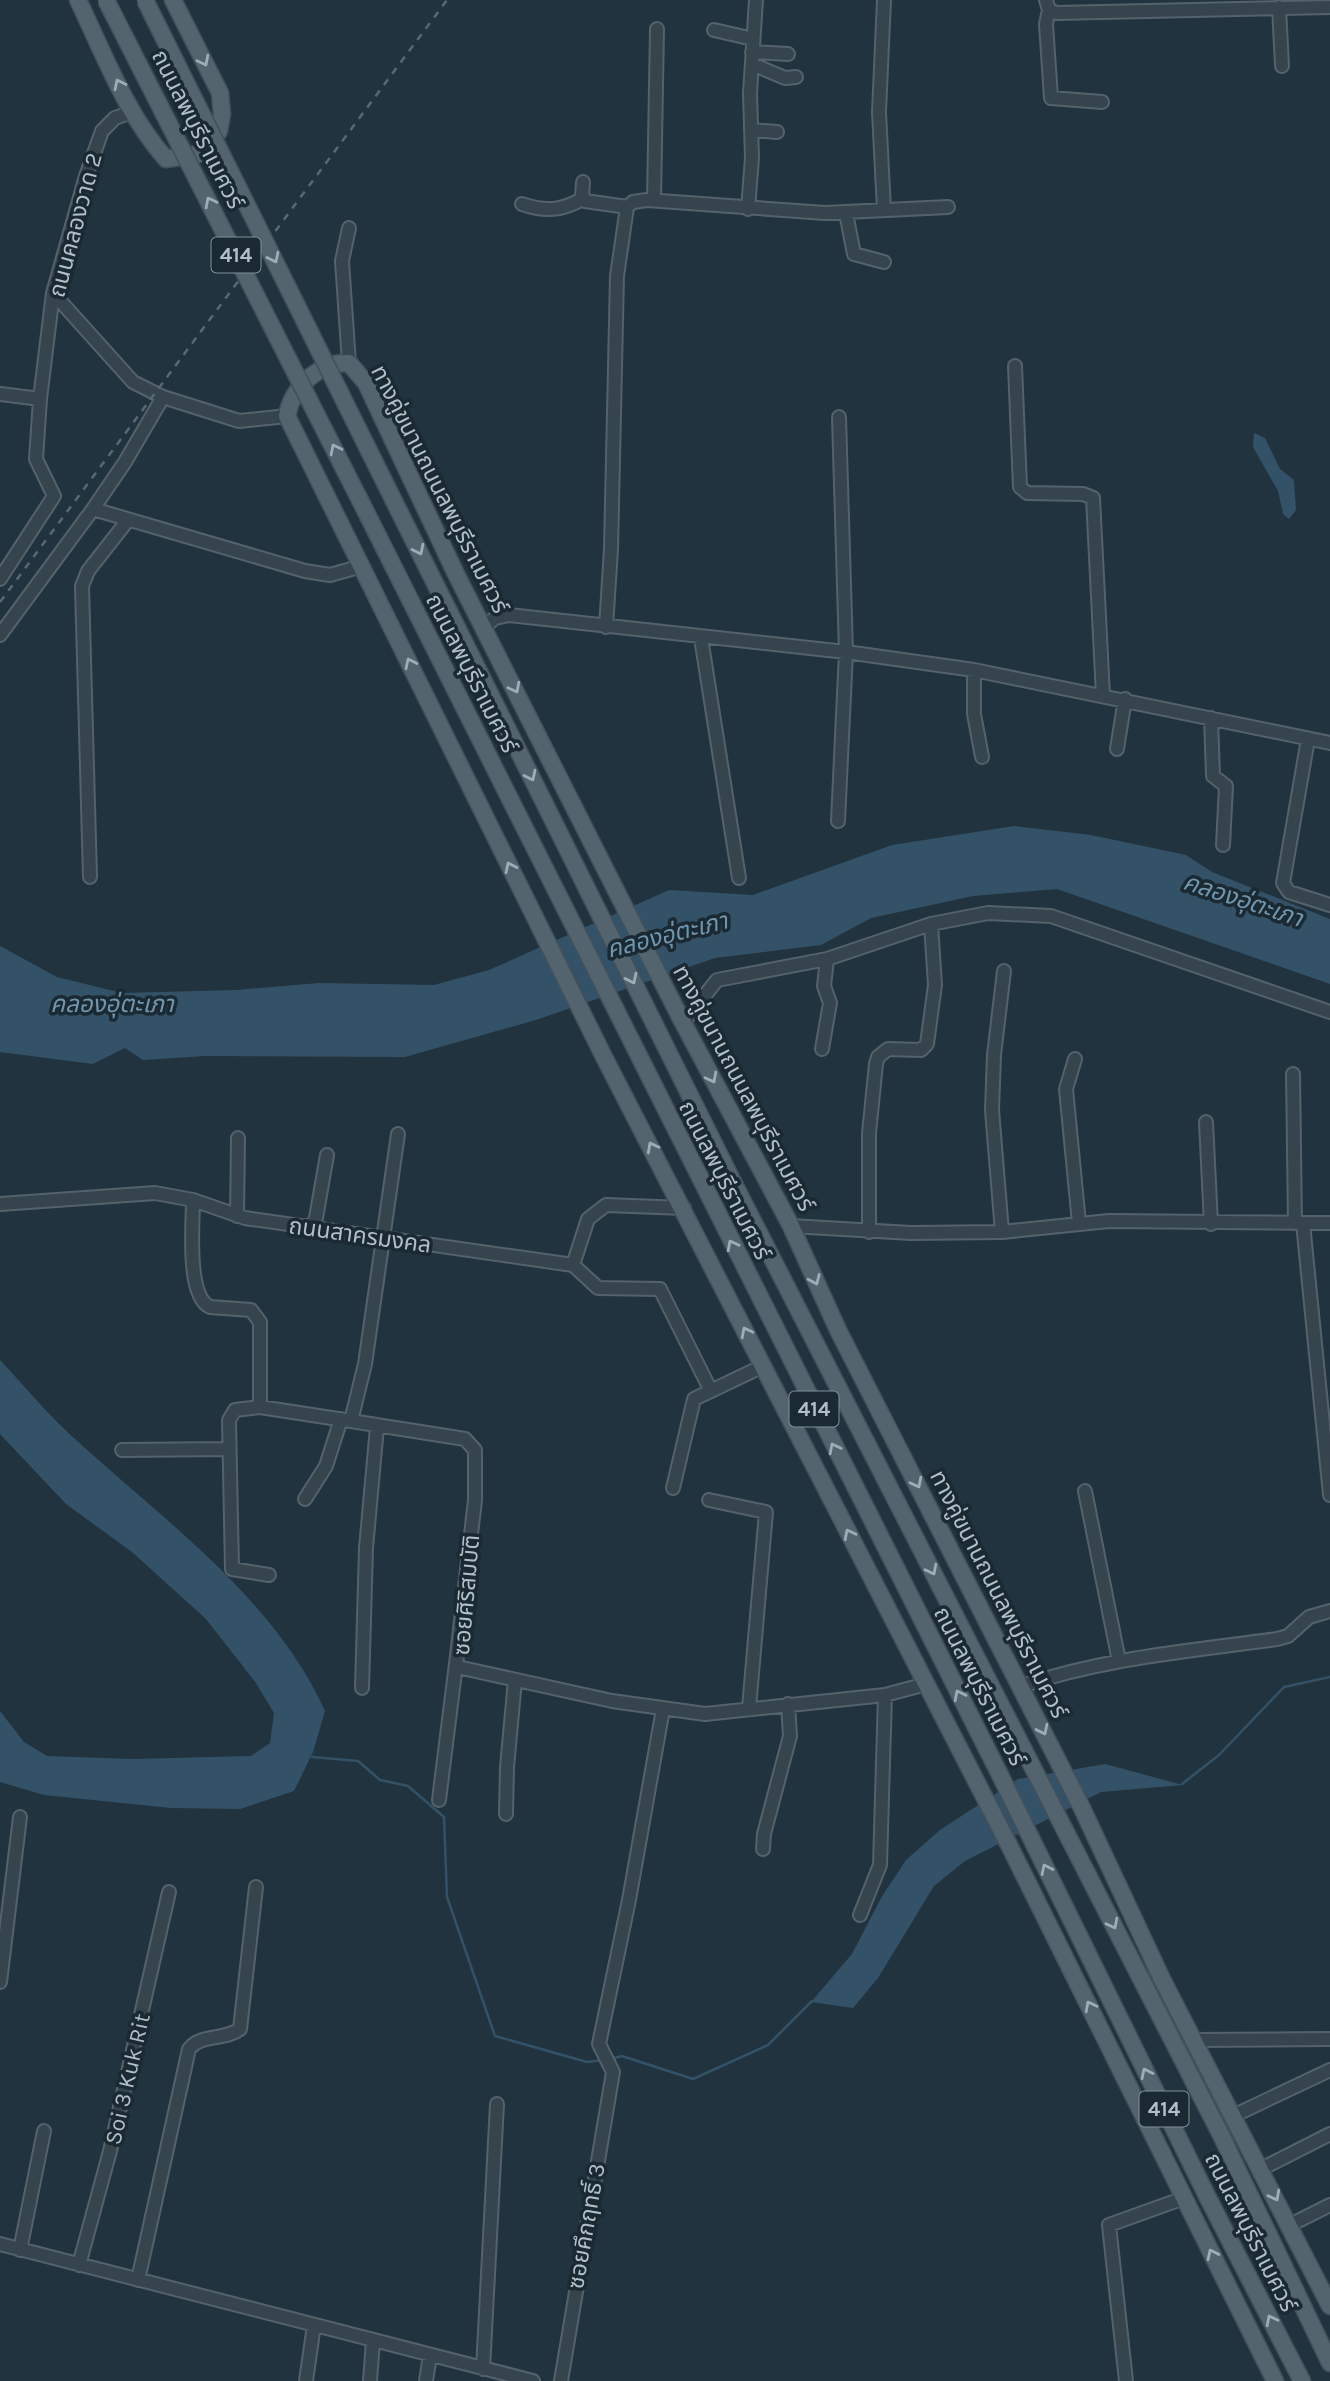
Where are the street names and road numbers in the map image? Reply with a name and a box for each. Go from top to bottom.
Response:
street label: ถนนลพบุรีราเมศวร์ [146,45,250,214]
street label: ถนนคลองวาด 2 [43,150,108,300]
road number: 414 [212,238,260,272]
street label: ทางคู่ขนานถนนลพบุรีราเมศวร์ [364,361,514,619]
street label: ถนนลพบุรีราเมศวร์ [420,589,524,758]
street label: ทางคู่ขนานถนนลพบุรีราเมศวร์ [667,960,821,1216]
street label: ถนนลพบุรีราเมศวร์ [673,1096,777,1264]
street label: ถนนสาครมงคล [287,1212,433,1259]
road number: 414 [790,1392,838,1426]
street label: ทางคู่ขนานถนนลพบุรีราเมศวร์ [924,1465,1074,1723]
street label: ซอยศิริสมบัติ [448,1534,485,1657]
street label: ถนนลพบุรีราเมศวร์ [928,1602,1032,1770]
street label: Soi 3 Kuk Rit [99,2011,156,2147]
road number: 414 [1140,2092,1188,2126]
street label: ถนนลพบุรีราเมศวร์ [1199,2148,1303,2317]
street label: ซอยคึกฤทธิ์ 3 [562,2161,611,2291]

